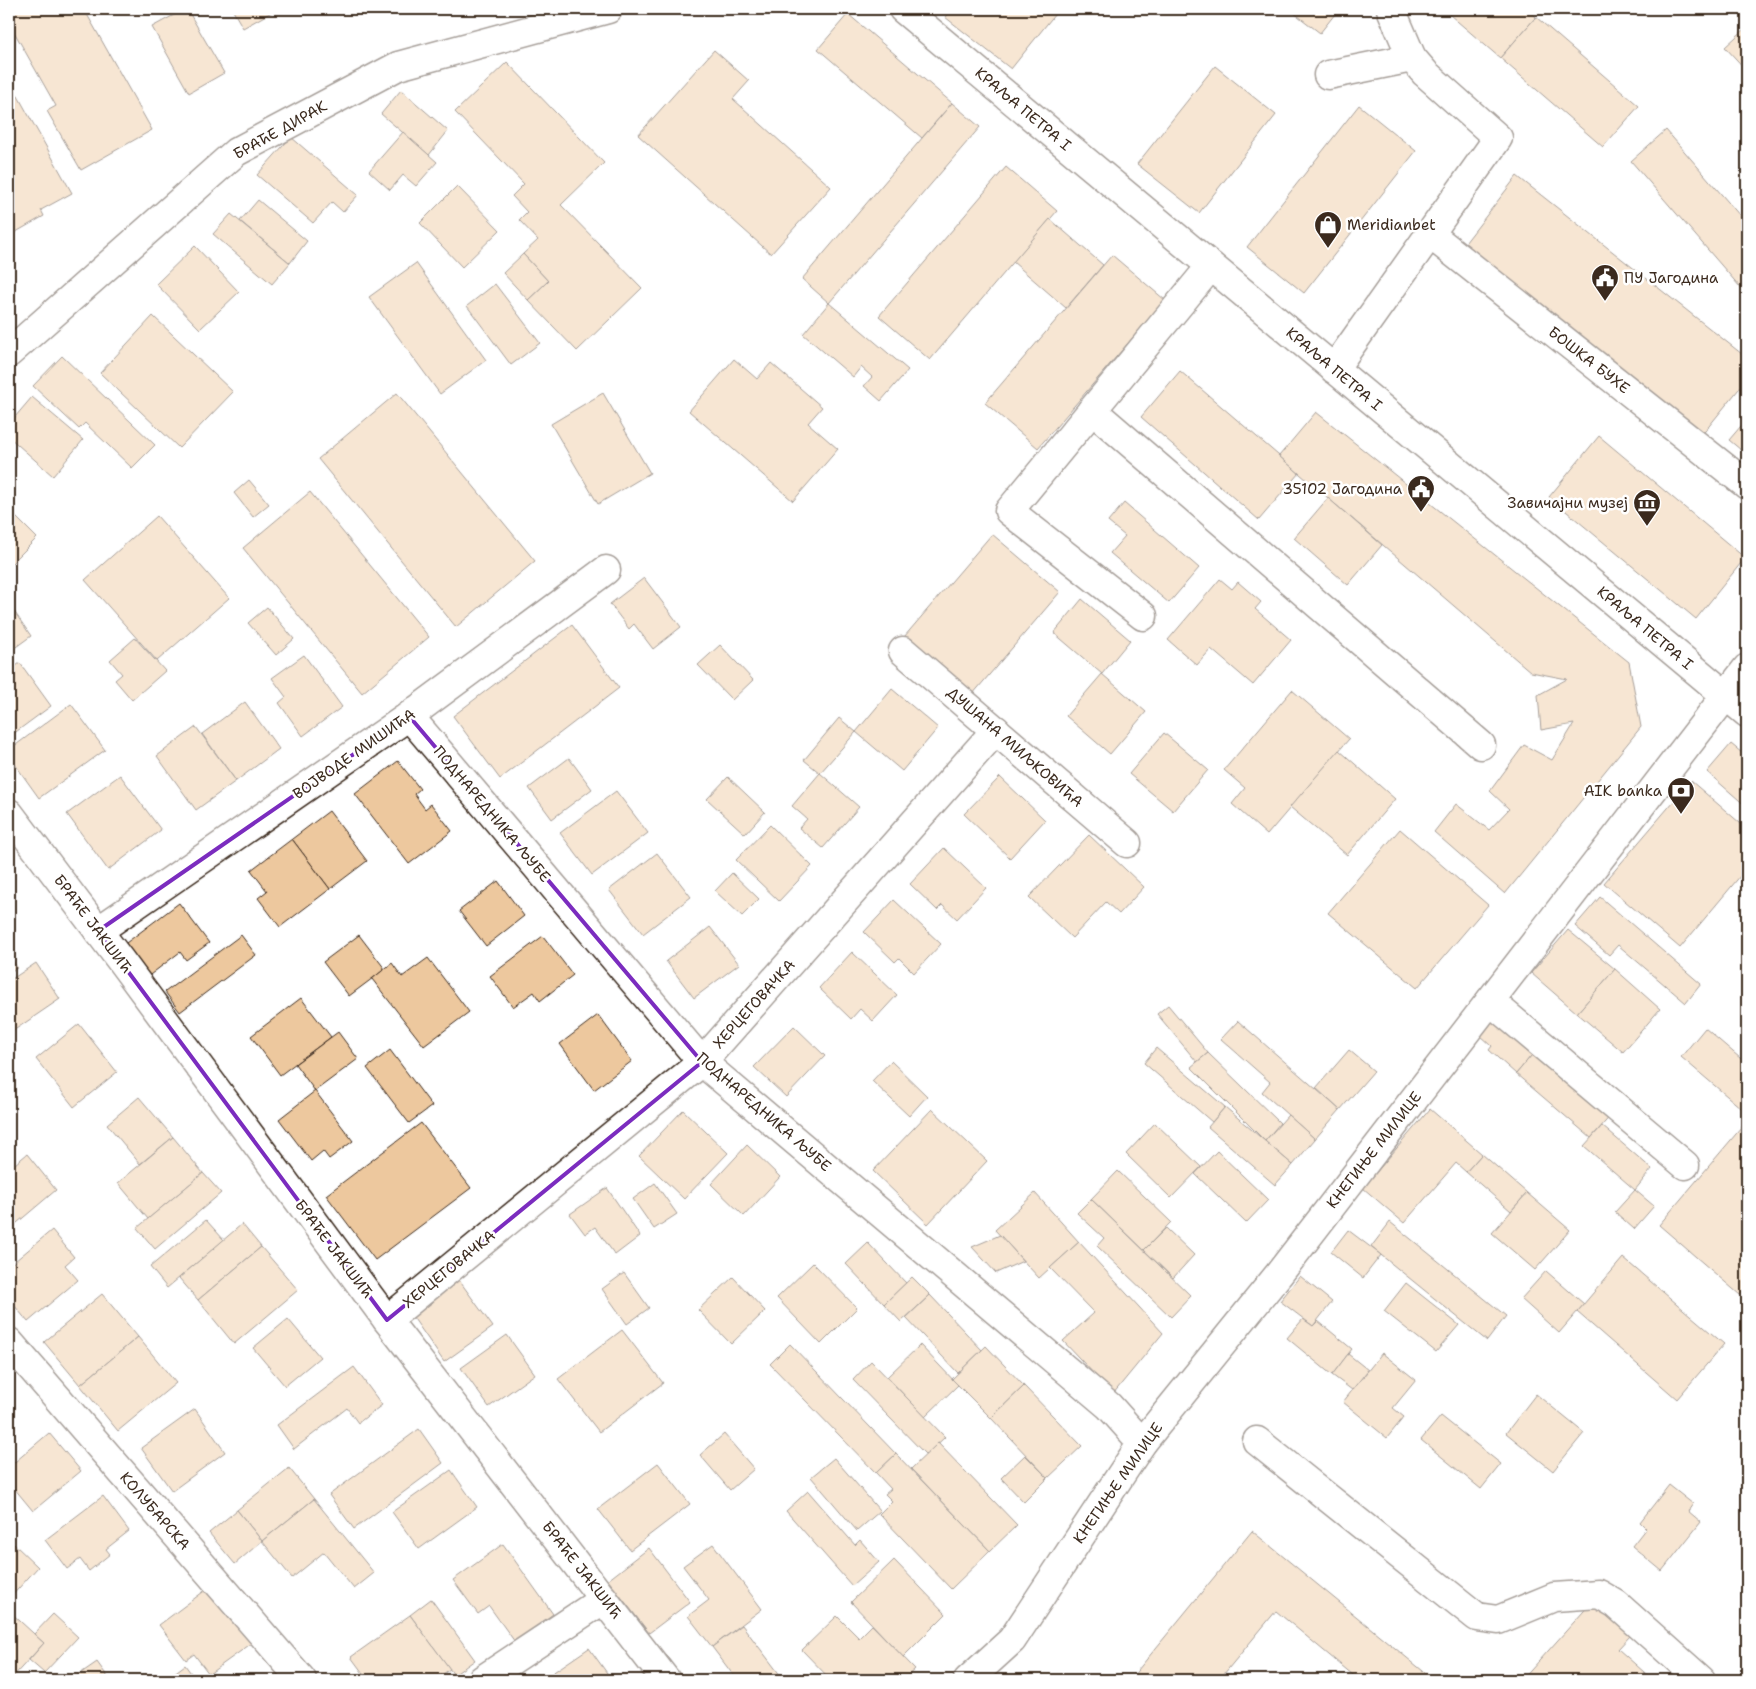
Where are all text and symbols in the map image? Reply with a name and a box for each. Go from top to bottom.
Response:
street label: КРАЉА ПЕТРА I [971,63,1075,155]
street label: БРАЋЕ ДИРАК [230,96,331,164]
shop icon: Meridianbet [1313,210,1343,249]
place label: Meridianbet [1347,215,1436,235]
public building icon: ПУ Јагодина [1590,263,1620,302]
place label: ПУ Јагодина [1624,268,1719,288]
street label: БОШКА БУХЕ [1544,322,1634,398]
street label: КРАЉА ПЕТРА I [1282,323,1386,415]
public building icon: 35102 Јагодина [1406,474,1436,513]
place label: 35102 Јагодина [1282,479,1403,499]
museum icon: Завичајни музеј [1632,488,1662,527]
place label: Завичајни музеј [1508,493,1628,513]
street label: КРАЉА ПЕТРА I [1593,582,1697,674]
street label: ДУШАНА МИЉКОВИЋА [943,682,1087,812]
street label: ВОЈВОДЕ МИШИЋА [289,704,419,804]
street label: ПОДНАРЕДНИКА ЉУБЕ [429,742,555,886]
bank icon: AIK banka [1666,776,1696,815]
place label: AIK banka [1584,781,1663,801]
street label: БРАЋЕ ЈАКШИЋ [49,871,137,977]
street label: ХЕРЦЕГОВАЧКА [709,955,800,1053]
street label: ПОДНАРЕДНИКА ЉУБЕ [692,1048,836,1176]
street label: КНЕГИЊЕ МИЛИЦЕ [1322,1087,1426,1213]
street label: БРАЋЕ ЈАКШИЋ [290,1196,378,1302]
street label: ХЕРЦЕГОВАЧКА [399,1225,500,1313]
street label: КНЕГИЊЕ МИЛИЦЕ [1069,1418,1167,1548]
street label: КОЛУБАРСКА [116,1468,195,1554]
street label: БРАЋЕ ЈАКШИЋ [538,1517,626,1623]

